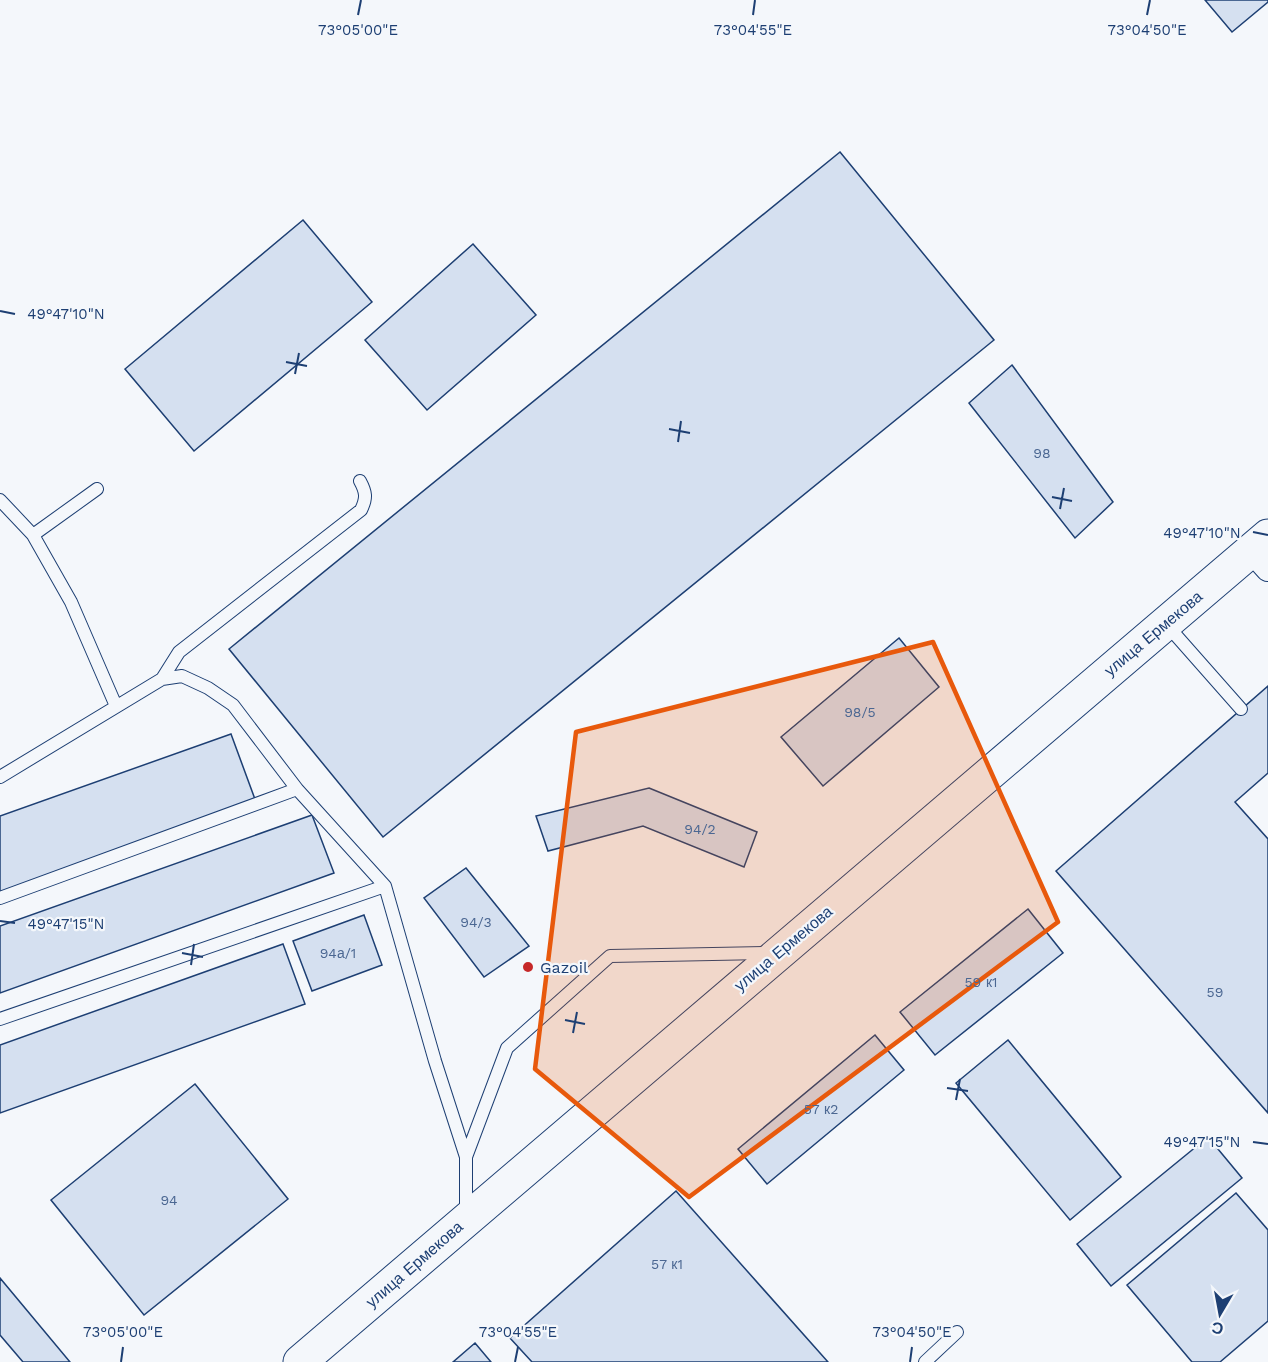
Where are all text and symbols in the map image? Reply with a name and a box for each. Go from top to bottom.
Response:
text: 73°05'00"E [318,21,398,39]
text: 73°04'55"E [714,21,792,39]
text: 73°04'50"E [1108,21,1187,39]
text: 49°47'10"N [27,305,105,323]
house number: 98 [1033,445,1051,461]
text: 49°47'10"N [1163,524,1241,542]
street label: улица Ермекова [1100,587,1206,680]
house number: 98/5 [844,704,876,720]
house number: 94/2 [684,821,716,837]
street label: улица Ермекова [730,902,836,995]
house number: 94/3 [460,914,492,930]
text: 49°47'15"N [28,915,104,933]
house number: 94а/1 [320,945,356,961]
place label: Gazoil [540,958,588,977]
marker: Gazoil [521,960,535,974]
house number: 59 к1 [964,974,998,990]
house number: 59 [1207,984,1223,1000]
house number: 57 к2 [804,1101,838,1117]
text: 49°47'15"N [1164,1133,1240,1151]
house number: 94 [160,1192,178,1208]
street label: улица Ермекова [362,1217,467,1312]
house number: 57 к1 [651,1256,683,1272]
north arrow [1190,1284,1250,1344]
text: С [1210,1318,1225,1339]
text: 73°05'00"E [83,1323,163,1341]
text: 73°04'55"E [479,1323,557,1341]
text: 73°04'50"E [873,1323,952,1341]

